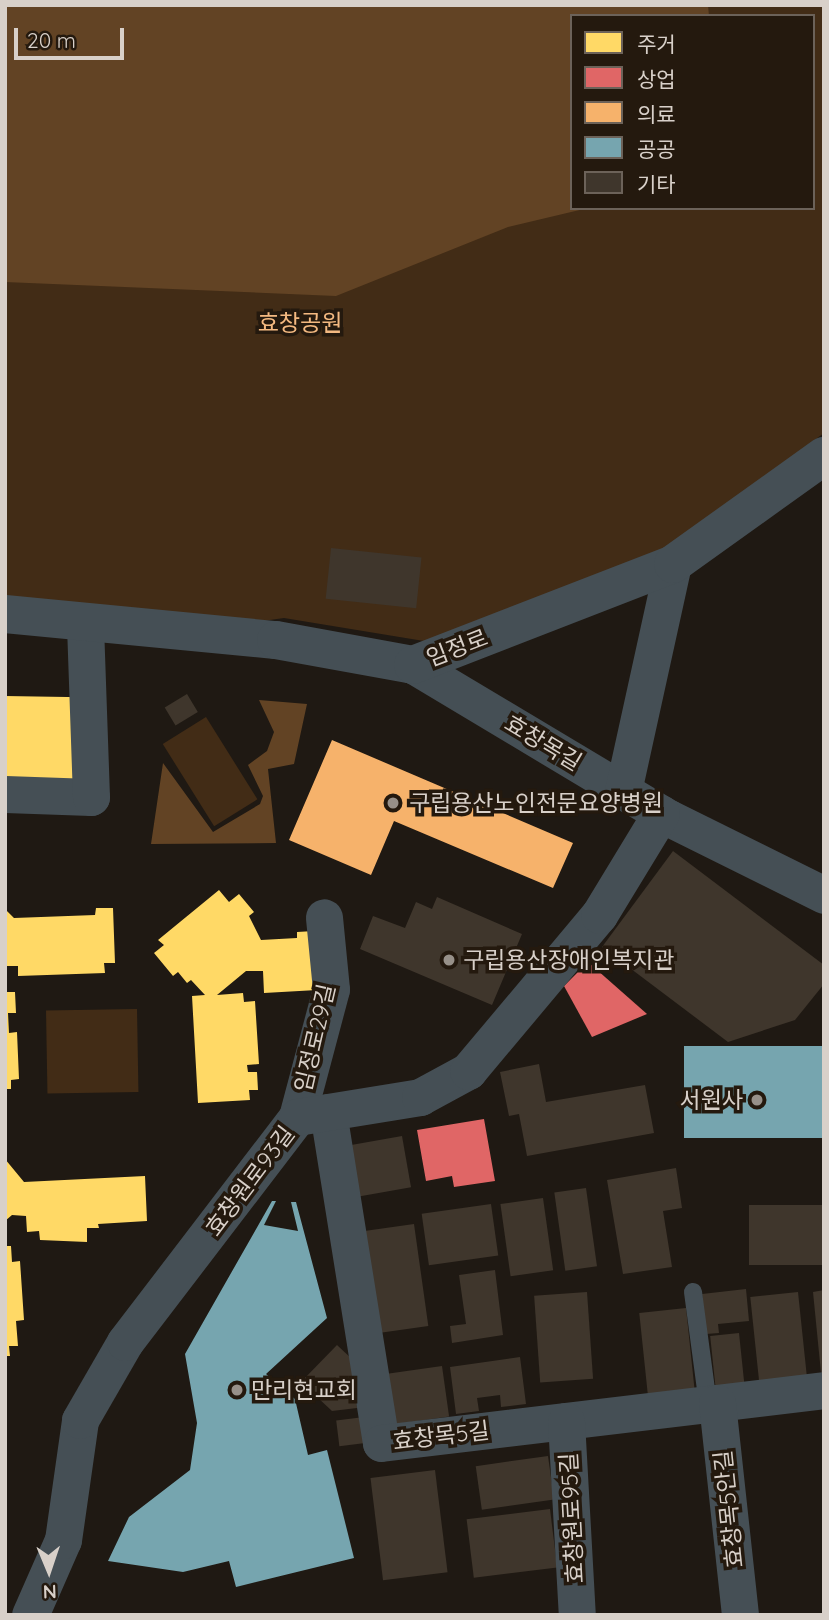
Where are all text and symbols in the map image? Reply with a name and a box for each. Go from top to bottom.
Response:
scale bar [18,14,128,58]
legend [570,14,815,210]
text: 20 m [27,27,76,53]
text: 주거 [637,31,676,57]
text: 상업 [637,66,676,92]
text: 의료 [637,101,676,127]
text: 공공 [637,136,676,162]
text: 기타 [637,171,676,197]
park label: 효창공원 [258,309,342,337]
street label: 임정로 [422,624,492,672]
street label: 효창목길 [500,709,586,777]
place label: 구립용산노인전문요양병원 [409,789,663,817]
marker: 구립용산노인전문요양병원 [383,793,403,813]
place label: 구립용산장애인복지관 [463,946,675,974]
marker: 구립용산장애인복지관 [441,952,457,968]
street label: 임정로29길 [289,981,341,1095]
place label: 서원사 [680,1086,743,1114]
marker: 서원사 [749,1092,765,1108]
street label: 효창원로93길 [200,1121,300,1241]
place label: 만리현교회 [251,1376,357,1404]
marker: 만리현교회 [229,1382,245,1398]
street label: 효창목5길 [391,1416,491,1456]
street label: 효창목5안길 [709,1449,749,1569]
street label: 효창원로95길 [555,1452,589,1584]
north arrow [14,1536,84,1606]
text: N [42,1580,57,1604]

